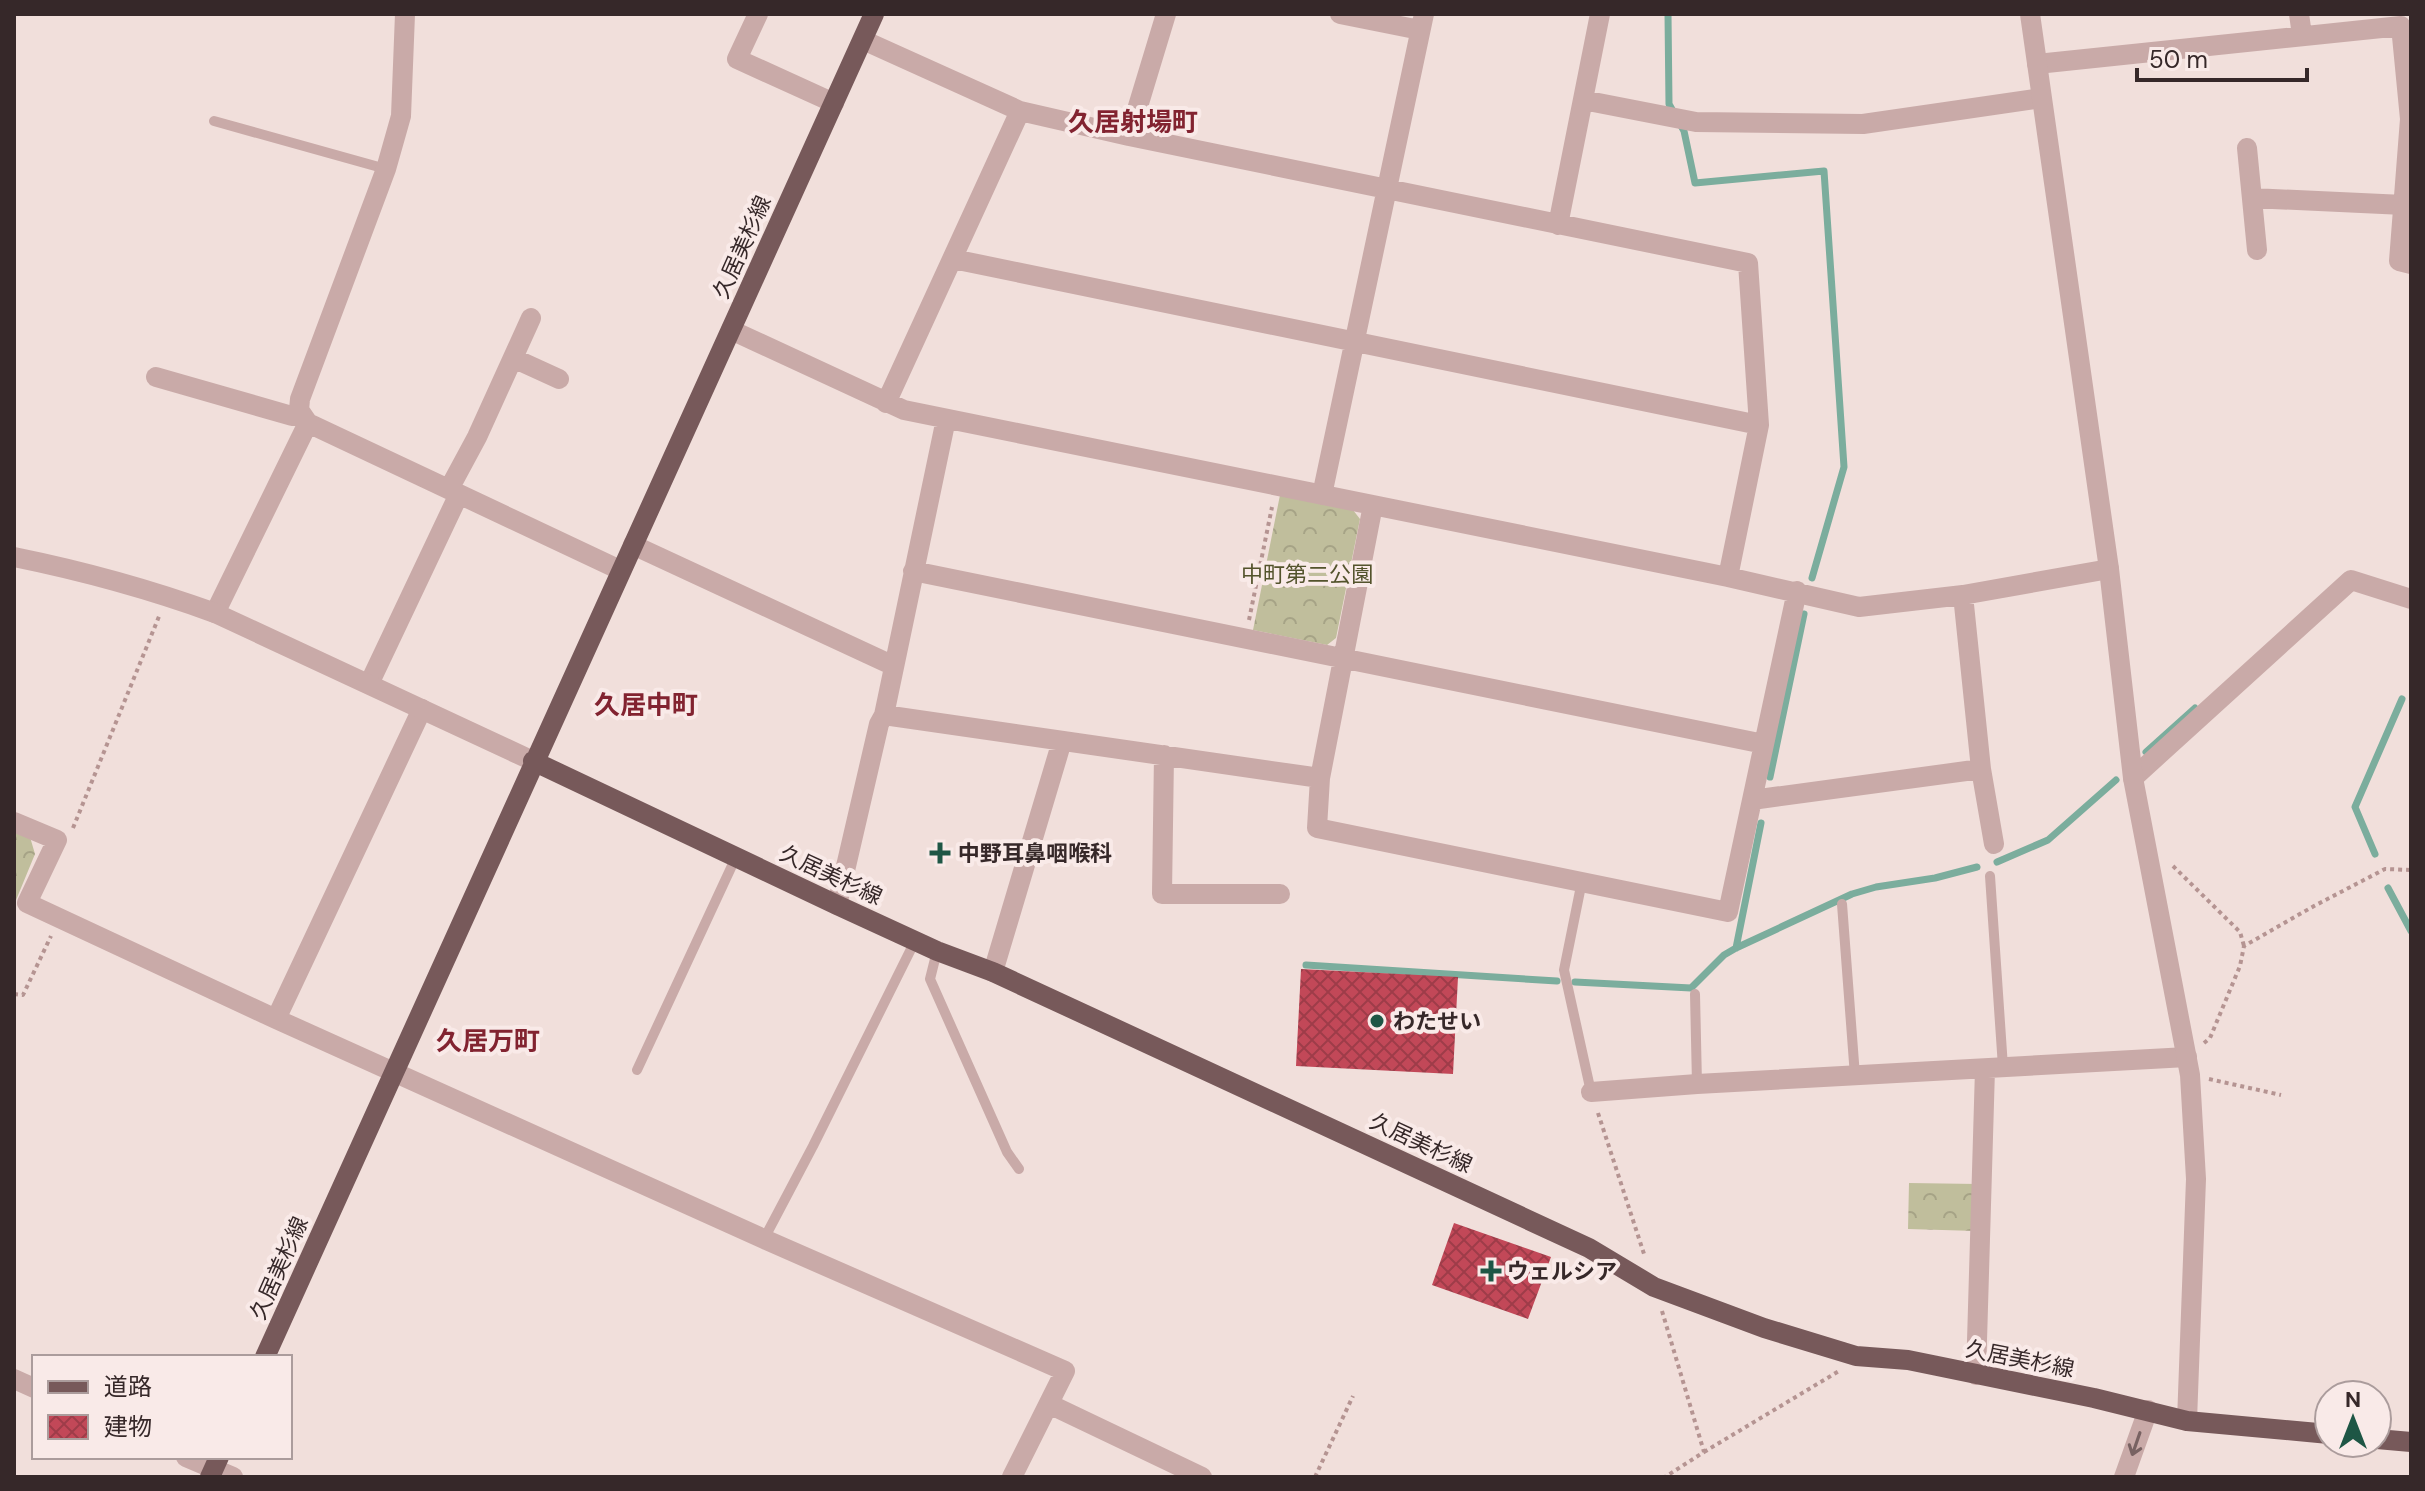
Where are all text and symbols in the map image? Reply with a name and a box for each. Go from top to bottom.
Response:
scale bar [2137,32,2307,82]
text: 50 m [2149,44,2208,75]
district label: 久居射場町 [1068,105,1198,139]
street label: 久居美杉線 [706,191,778,303]
park label: 中町第二公園 [1241,560,1373,589]
district label: 久居中町 [594,688,698,722]
street label: 久居美杉線 [775,839,887,911]
place label: 中野耳鼻咽喉科 [958,839,1112,868]
marker: 中野耳鼻咽喉科 [929,842,951,864]
place label: わたせい [1393,1007,1481,1036]
marker: わたせい [1368,1012,1386,1030]
district label: 久居万町 [436,1024,540,1058]
street label: 久居美杉線 [1365,1107,1477,1179]
street label: 久居美杉線 [243,1212,315,1324]
place label: ウェルシア [1507,1257,1617,1286]
marker: ウェルシア [1482,1262,1500,1280]
street label: 久居美杉線 [1963,1334,2077,1384]
legend [32,1355,292,1459]
text: 道路 [104,1371,152,1402]
north arrow [2313,1379,2393,1459]
text: N [2345,1385,2361,1414]
text: 建物 [104,1411,152,1442]
one-way arrow [2128,1431,2142,1455]

